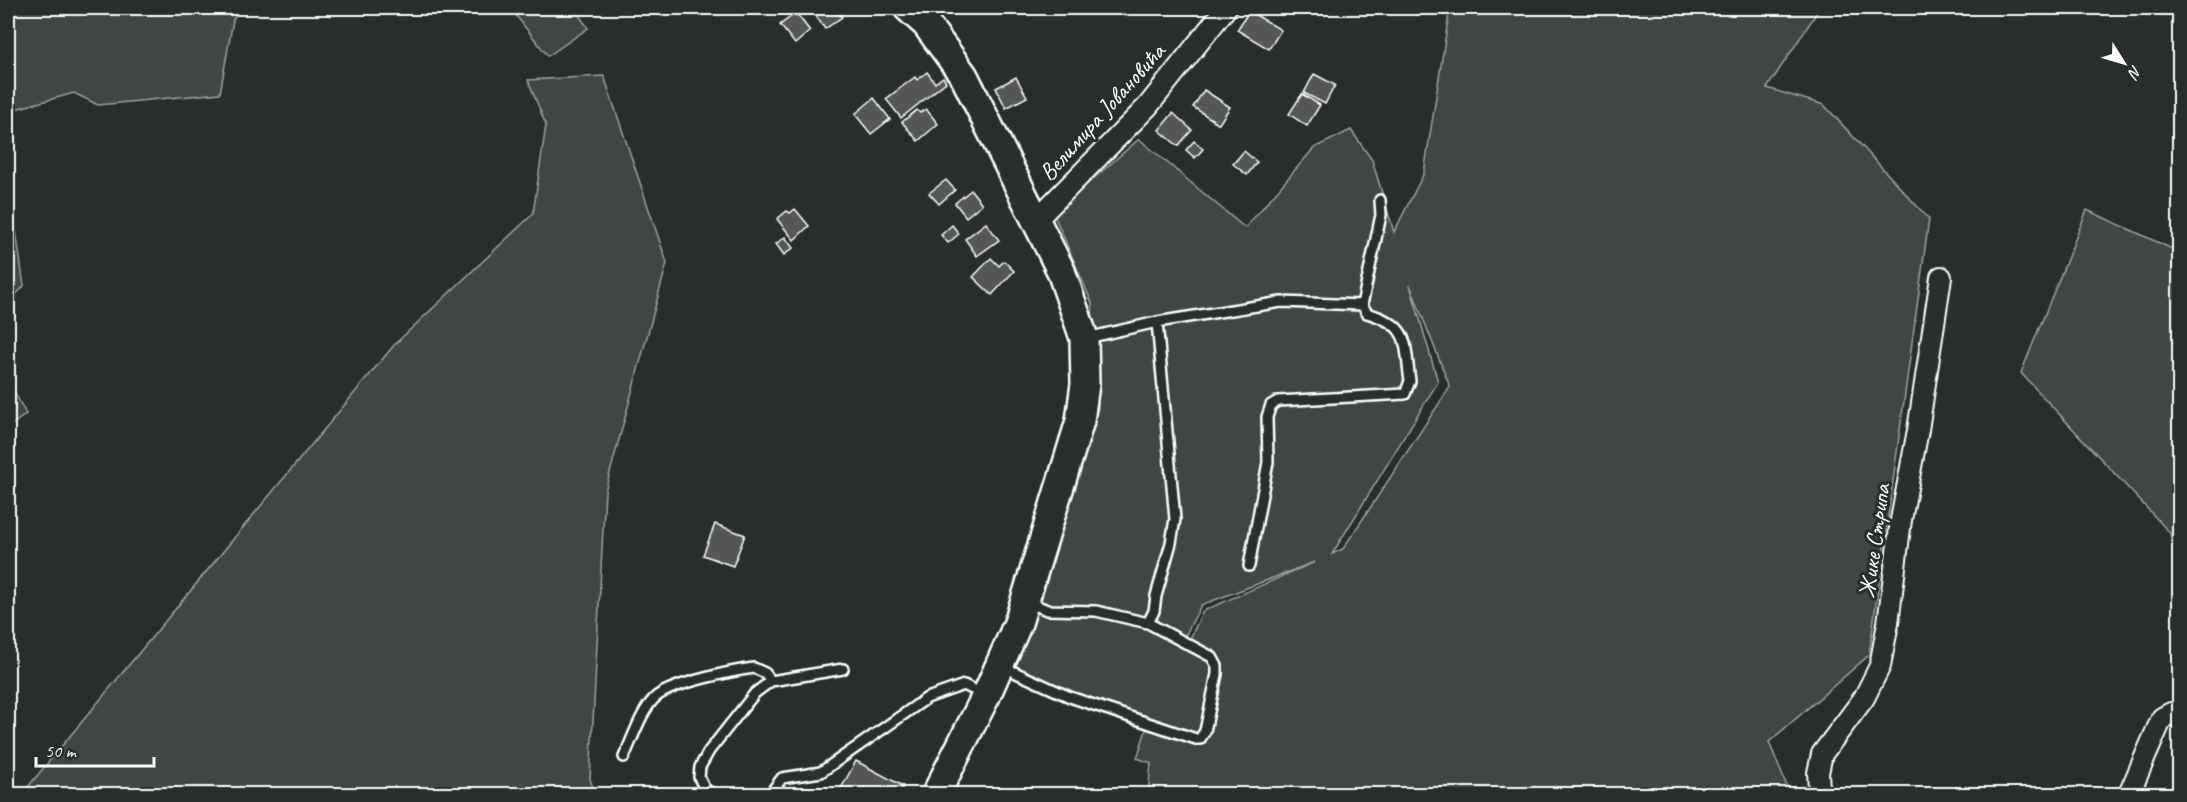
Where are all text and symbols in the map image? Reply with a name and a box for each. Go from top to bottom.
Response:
north arrow [2094,33,2154,93]
street label: Велимира Јовановића [1033,36,1172,187]
text: N [2122,61,2146,84]
street label: Жике Стрипа [1851,481,1897,600]
scale bar [36,730,154,768]
text: 50 m [45,740,78,762]

